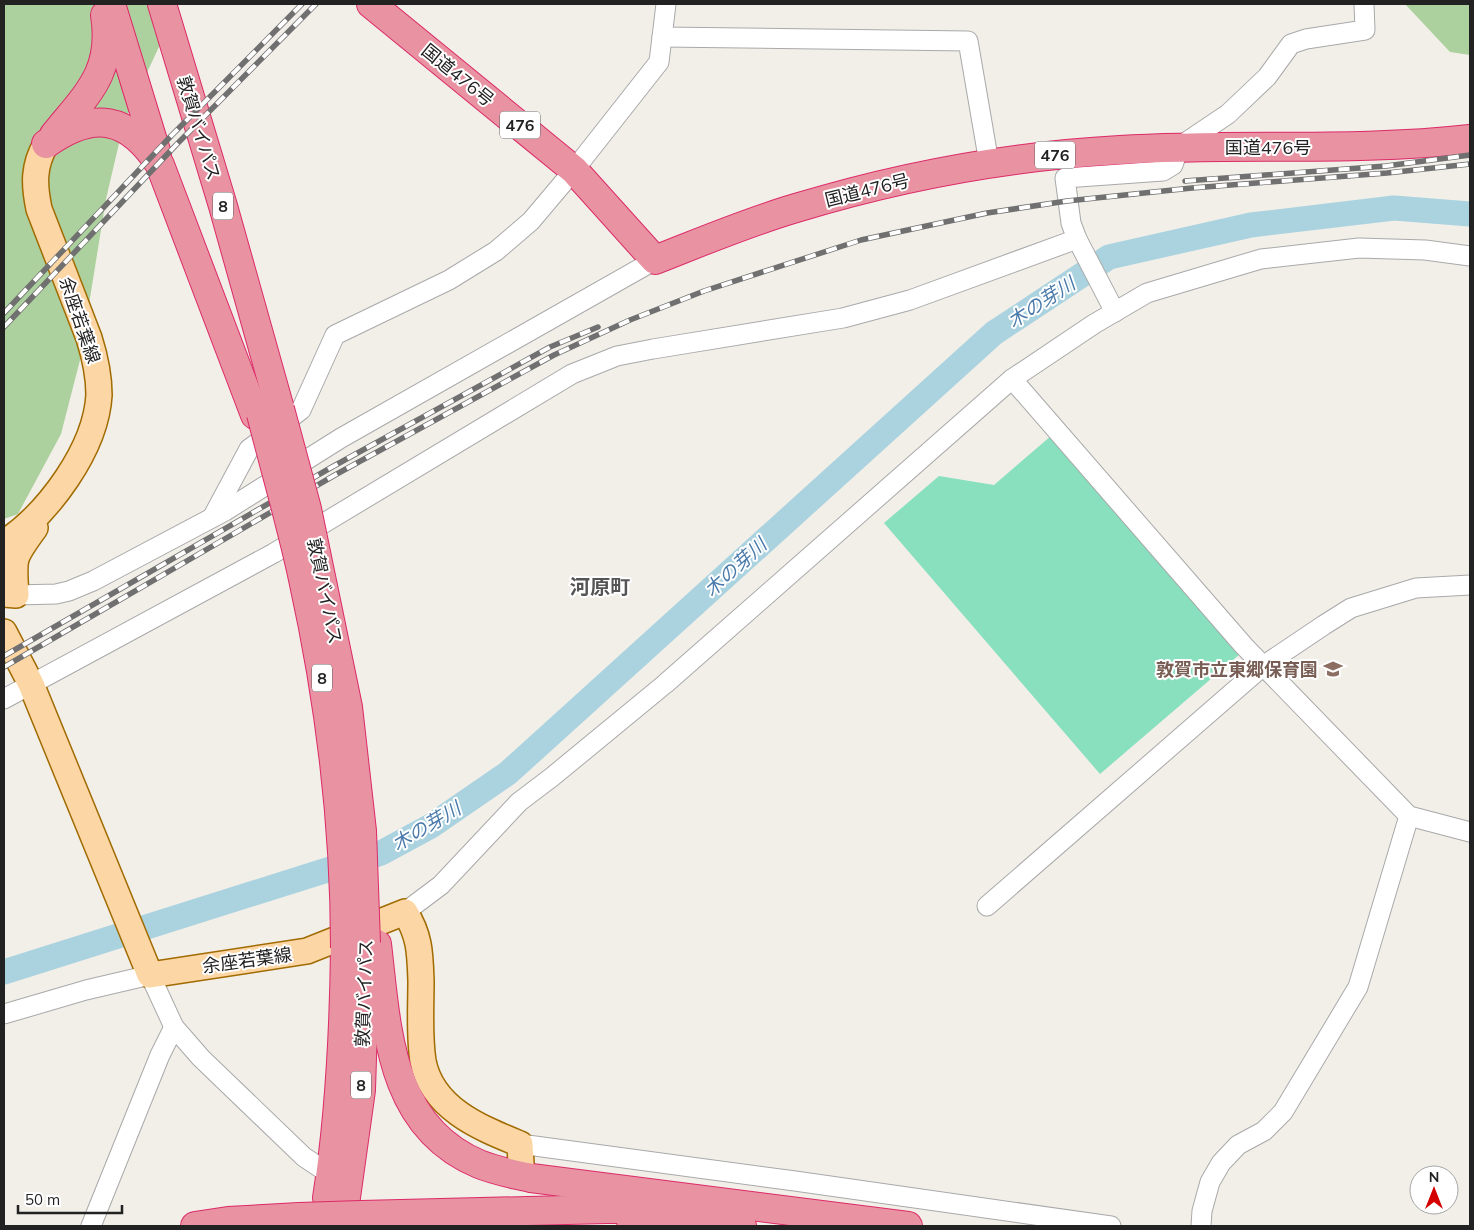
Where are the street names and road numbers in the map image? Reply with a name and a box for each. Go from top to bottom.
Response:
street label: 国道476号 [417,39,499,111]
street label: 敦賀バイパス [172,73,226,183]
road number: 476 [500,112,540,138]
street label: 国道476号 [1225,136,1311,159]
road number: 476 [1035,142,1075,168]
street label: 国道476号 [822,168,912,212]
road number: 8 [213,192,233,220]
street label: 余座若葉線 [54,274,106,366]
street label: 敦賀バイパス [303,536,347,646]
road number: 8 [312,664,332,691]
street label: 敦賀バイパス [351,939,377,1047]
street label: 余座若葉線 [201,942,293,978]
road number: 8 [351,1072,371,1098]

